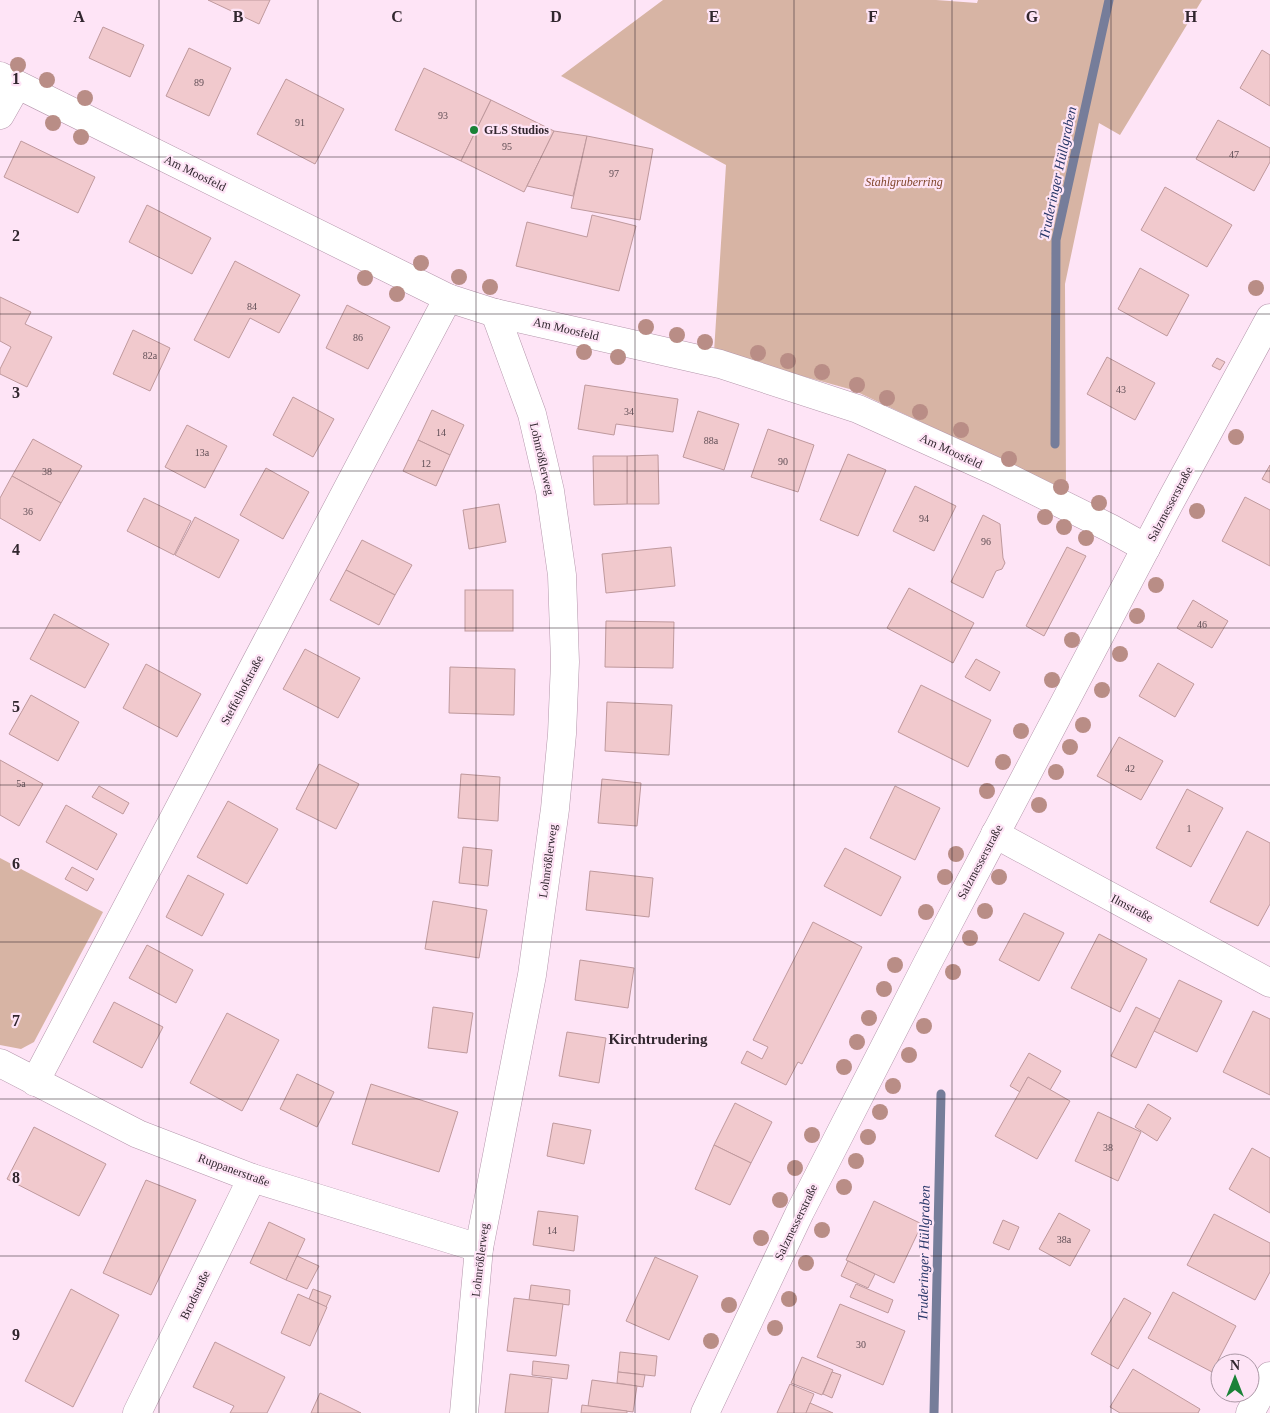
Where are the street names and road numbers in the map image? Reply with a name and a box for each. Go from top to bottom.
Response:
street label: Am Moosfeld [162,152,228,194]
street label: Am Moosfeld [532,315,600,343]
street label: Lohnrößlerweg [527,421,557,497]
street label: Am Moosfeld [918,430,984,472]
street label: Salzmesserstraße [1144,464,1196,544]
street label: Steffelhofstraße [218,653,266,727]
street label: Salzmesserstraße [954,822,1006,902]
street label: Lohnrößlerweg [536,823,560,899]
street label: Ilmstraße [1109,891,1155,925]
street label: Ruppanerstraße [196,1151,272,1189]
street label: Salzmesserstraße [772,1182,820,1262]
street label: Lohnrößlerweg [469,1222,491,1298]
street label: Brodstraße [177,1268,213,1322]

